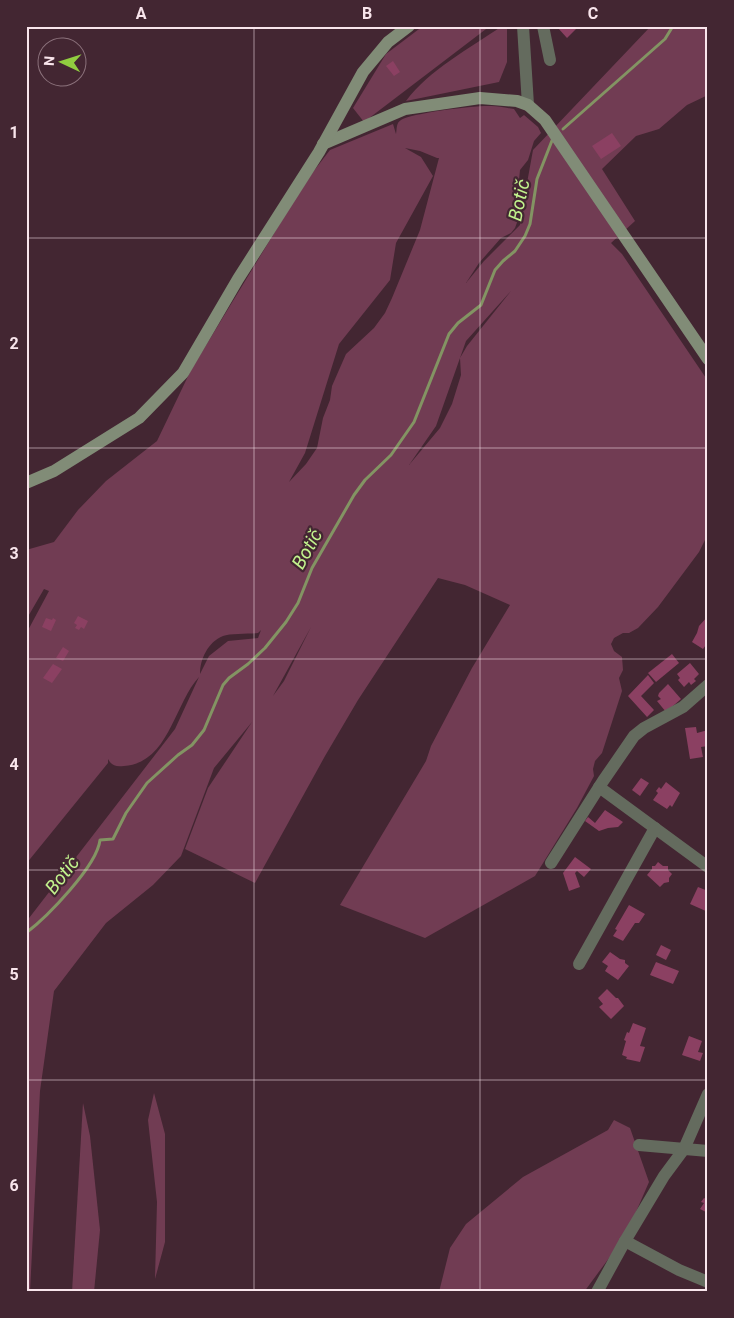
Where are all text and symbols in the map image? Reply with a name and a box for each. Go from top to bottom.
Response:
text: A [136,4,147,23]
text: B [362,4,372,23]
text: C [588,4,598,23]
north arrow [38,38,88,88]
text: N [41,56,57,67]
text: 1 [9,123,19,142]
water label: Botič [503,177,535,223]
text: 2 [9,334,19,353]
water label: Botič [287,525,327,573]
text: 3 [9,544,19,563]
text: 4 [9,755,19,774]
water label: Botič [40,851,84,899]
text: 5 [9,965,19,984]
text: 6 [9,1176,19,1195]

